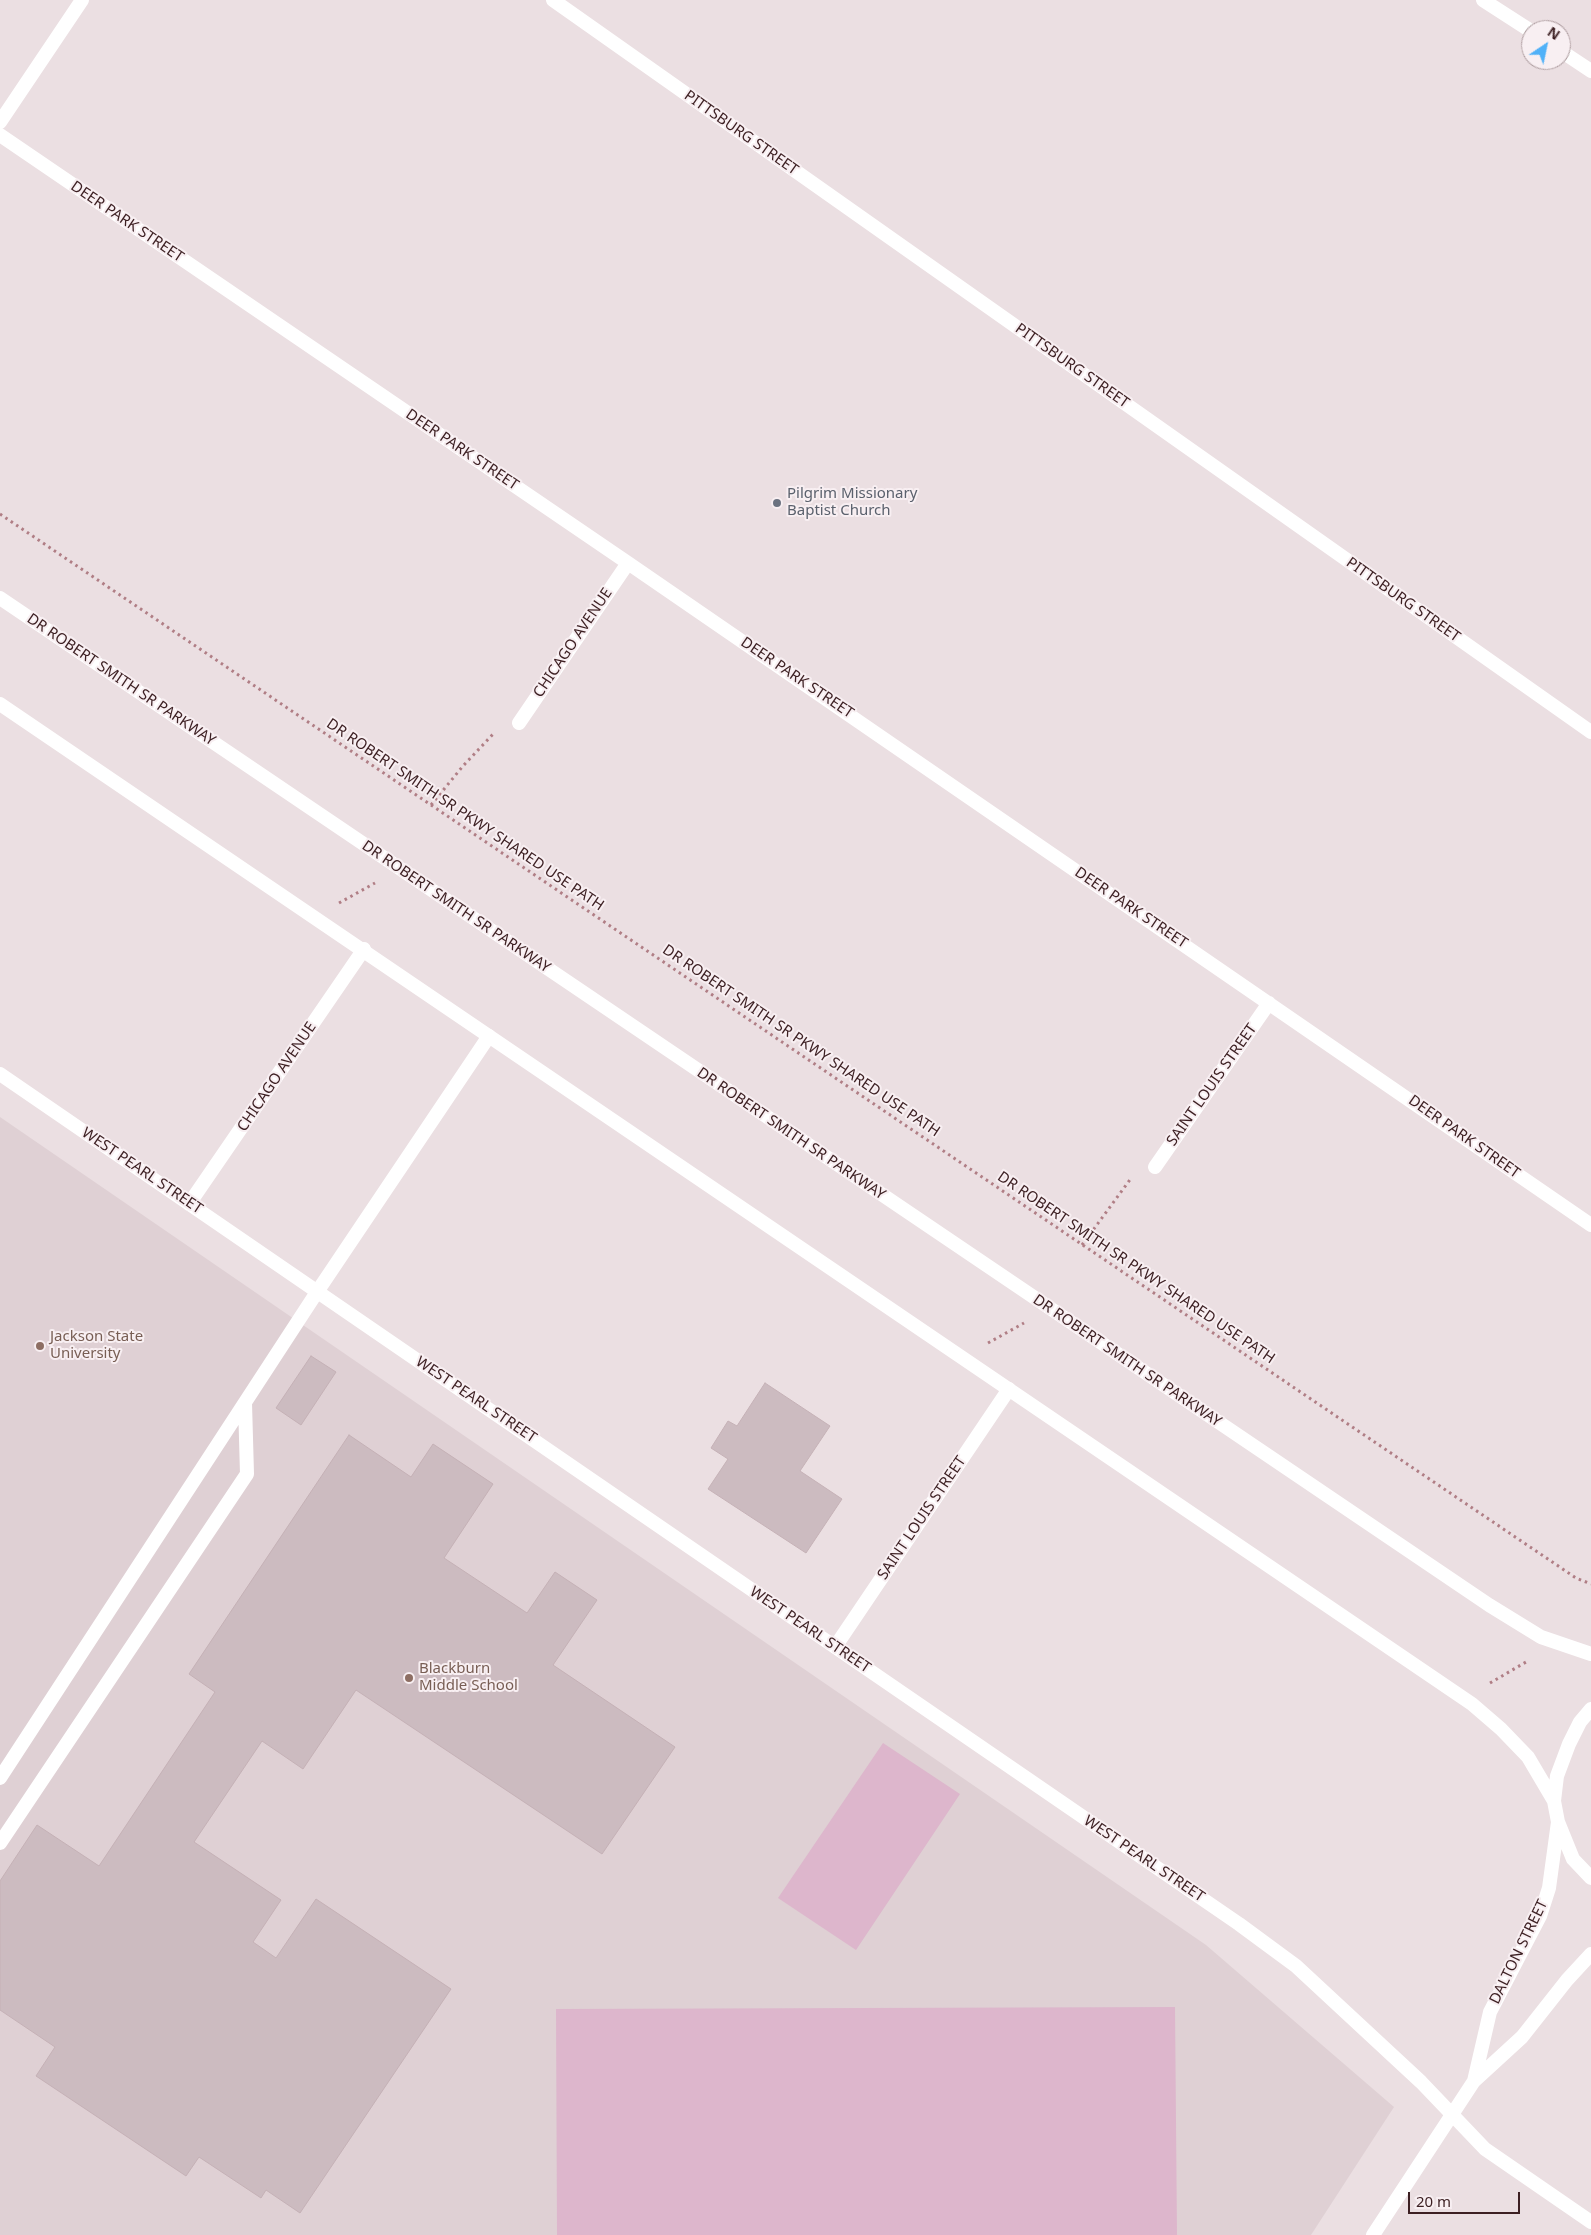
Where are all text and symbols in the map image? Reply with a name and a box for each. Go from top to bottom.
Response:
north arrow [1521,20,1571,70]
text: N [1544,22,1564,44]
street label: PITTSBURG STREET [680,87,802,179]
street label: DEER PARK STREET [67,178,187,266]
street label: PITTSBURG STREET [1011,320,1133,412]
street label: DEER PARK STREET [402,406,522,494]
place label: Pilgrim Missionary Baptist Church [787,485,917,520]
marker: Pilgrim Missionary Baptist Church [771,497,783,509]
street label: PITTSBURG STREET [1342,554,1464,646]
street label: CHICAGO AVENUE [530,585,616,701]
street label: DR ROBERT SMITH SR PARKWAY [23,610,219,750]
street label: DEER PARK STREET [737,634,857,722]
street label: DR ROBERT SMITH SR PKWY SHARED USE PATH [323,715,607,915]
street label: DR ROBERT SMITH SR PARKWAY [358,837,554,977]
street label: DEER PARK STREET [1071,864,1191,952]
street label: DR ROBERT SMITH SR PKWY SHARED USE PATH [659,941,943,1141]
street label: CHICAGO AVENUE [234,1019,320,1135]
street label: SAINT LOUIS STREET [1163,1020,1261,1150]
street label: DR ROBERT SMITH SR PARKWAY [693,1064,889,1204]
street label: DEER PARK STREET [1405,1092,1523,1182]
street label: WEST PEARL STREET [78,1124,206,1218]
street label: DR ROBERT SMITH SR PKWY SHARED USE PATH [994,1168,1278,1368]
street label: DR ROBERT SMITH SR PARKWAY [1029,1291,1225,1431]
place label: Jackson State University [50,1328,143,1363]
marker: Jackson State University [34,1340,46,1352]
street label: WEST PEARL STREET [412,1353,540,1447]
street label: SAINT LOUIS STREET [874,1453,970,1583]
street label: WEST PEARL STREET [746,1583,874,1677]
place label: Blackburn Middle School [419,1660,518,1695]
marker: Blackburn Middle School [403,1672,415,1684]
street label: WEST PEARL STREET [1080,1812,1208,1906]
street label: DALTON STREET [1486,1897,1552,2007]
scale bar [1411,2182,1524,2214]
text: 20 m [1416,2191,1451,2211]

